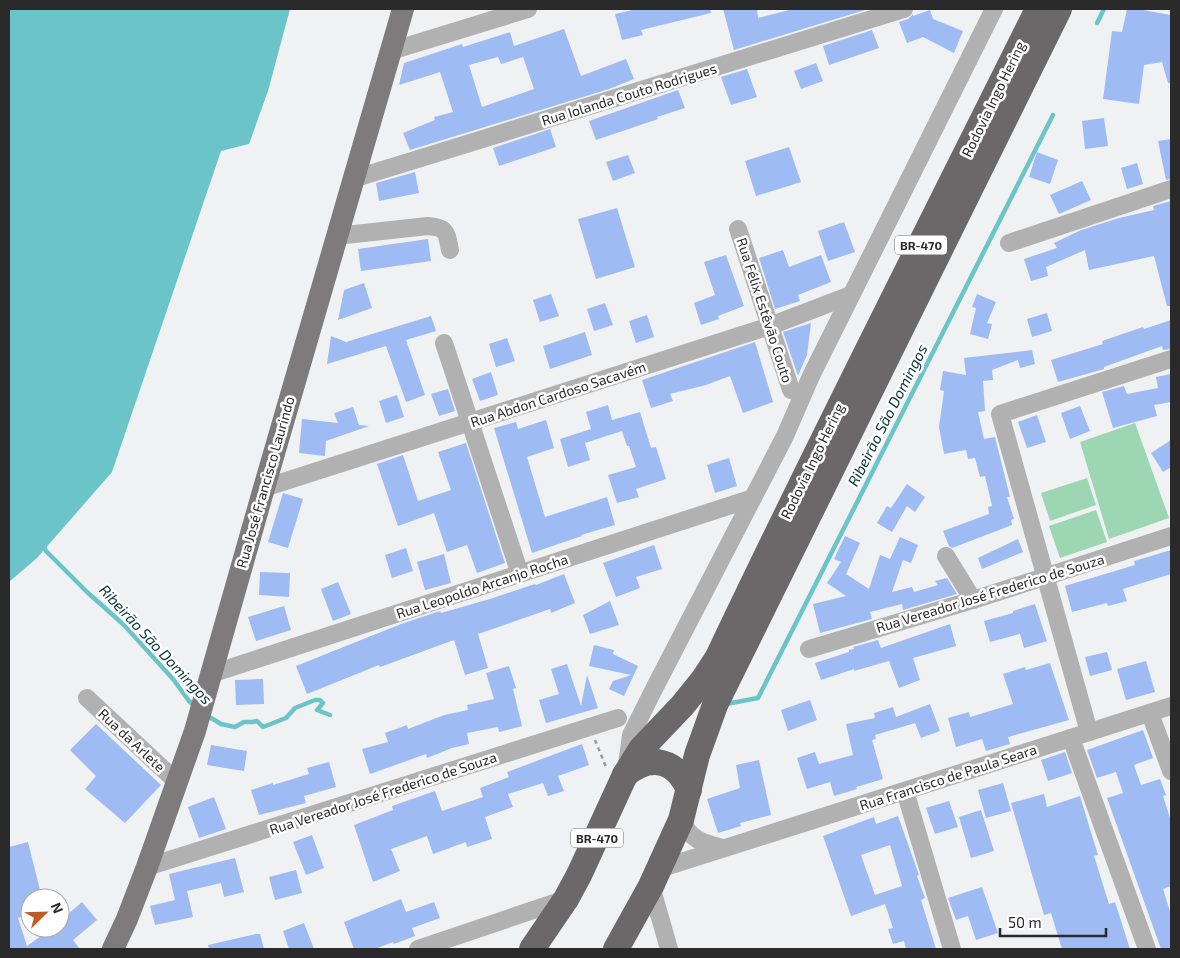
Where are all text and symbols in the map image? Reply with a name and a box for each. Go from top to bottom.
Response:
street label: Rodovia Ingo Hering [958,38,1028,160]
street label: Rua Iolanda Couto Rodrigues [539,59,719,129]
street label: Rua Félix Estêvão Couto [734,235,797,385]
road number: BR-470 [895,236,947,254]
water label: Ribeirão São Domingos [843,341,931,489]
street label: Rua Abdon Cardoso Sacavém [468,358,648,430]
street label: Rua José Francisco Laurindo [232,394,298,570]
street label: Rodovia Ingo Hering [777,400,847,522]
street label: Rua Leopoldo Arcanjo Rocha [394,550,570,622]
street label: Rua Vereador José Frederico de Souza [874,550,1106,636]
water label: Ribeirão São Domingos [96,581,216,708]
street label: Rua da Arlete [95,705,169,775]
street label: Rua Francisco de Paula Seara [857,740,1039,814]
street label: Rua Vereador José Frederico de Souza [267,748,499,838]
road number: BR-470 [571,828,623,848]
north arrow [20,888,70,938]
text: N [48,900,67,916]
scale bar [1000,906,1106,938]
text: 50 m [1008,913,1042,931]

